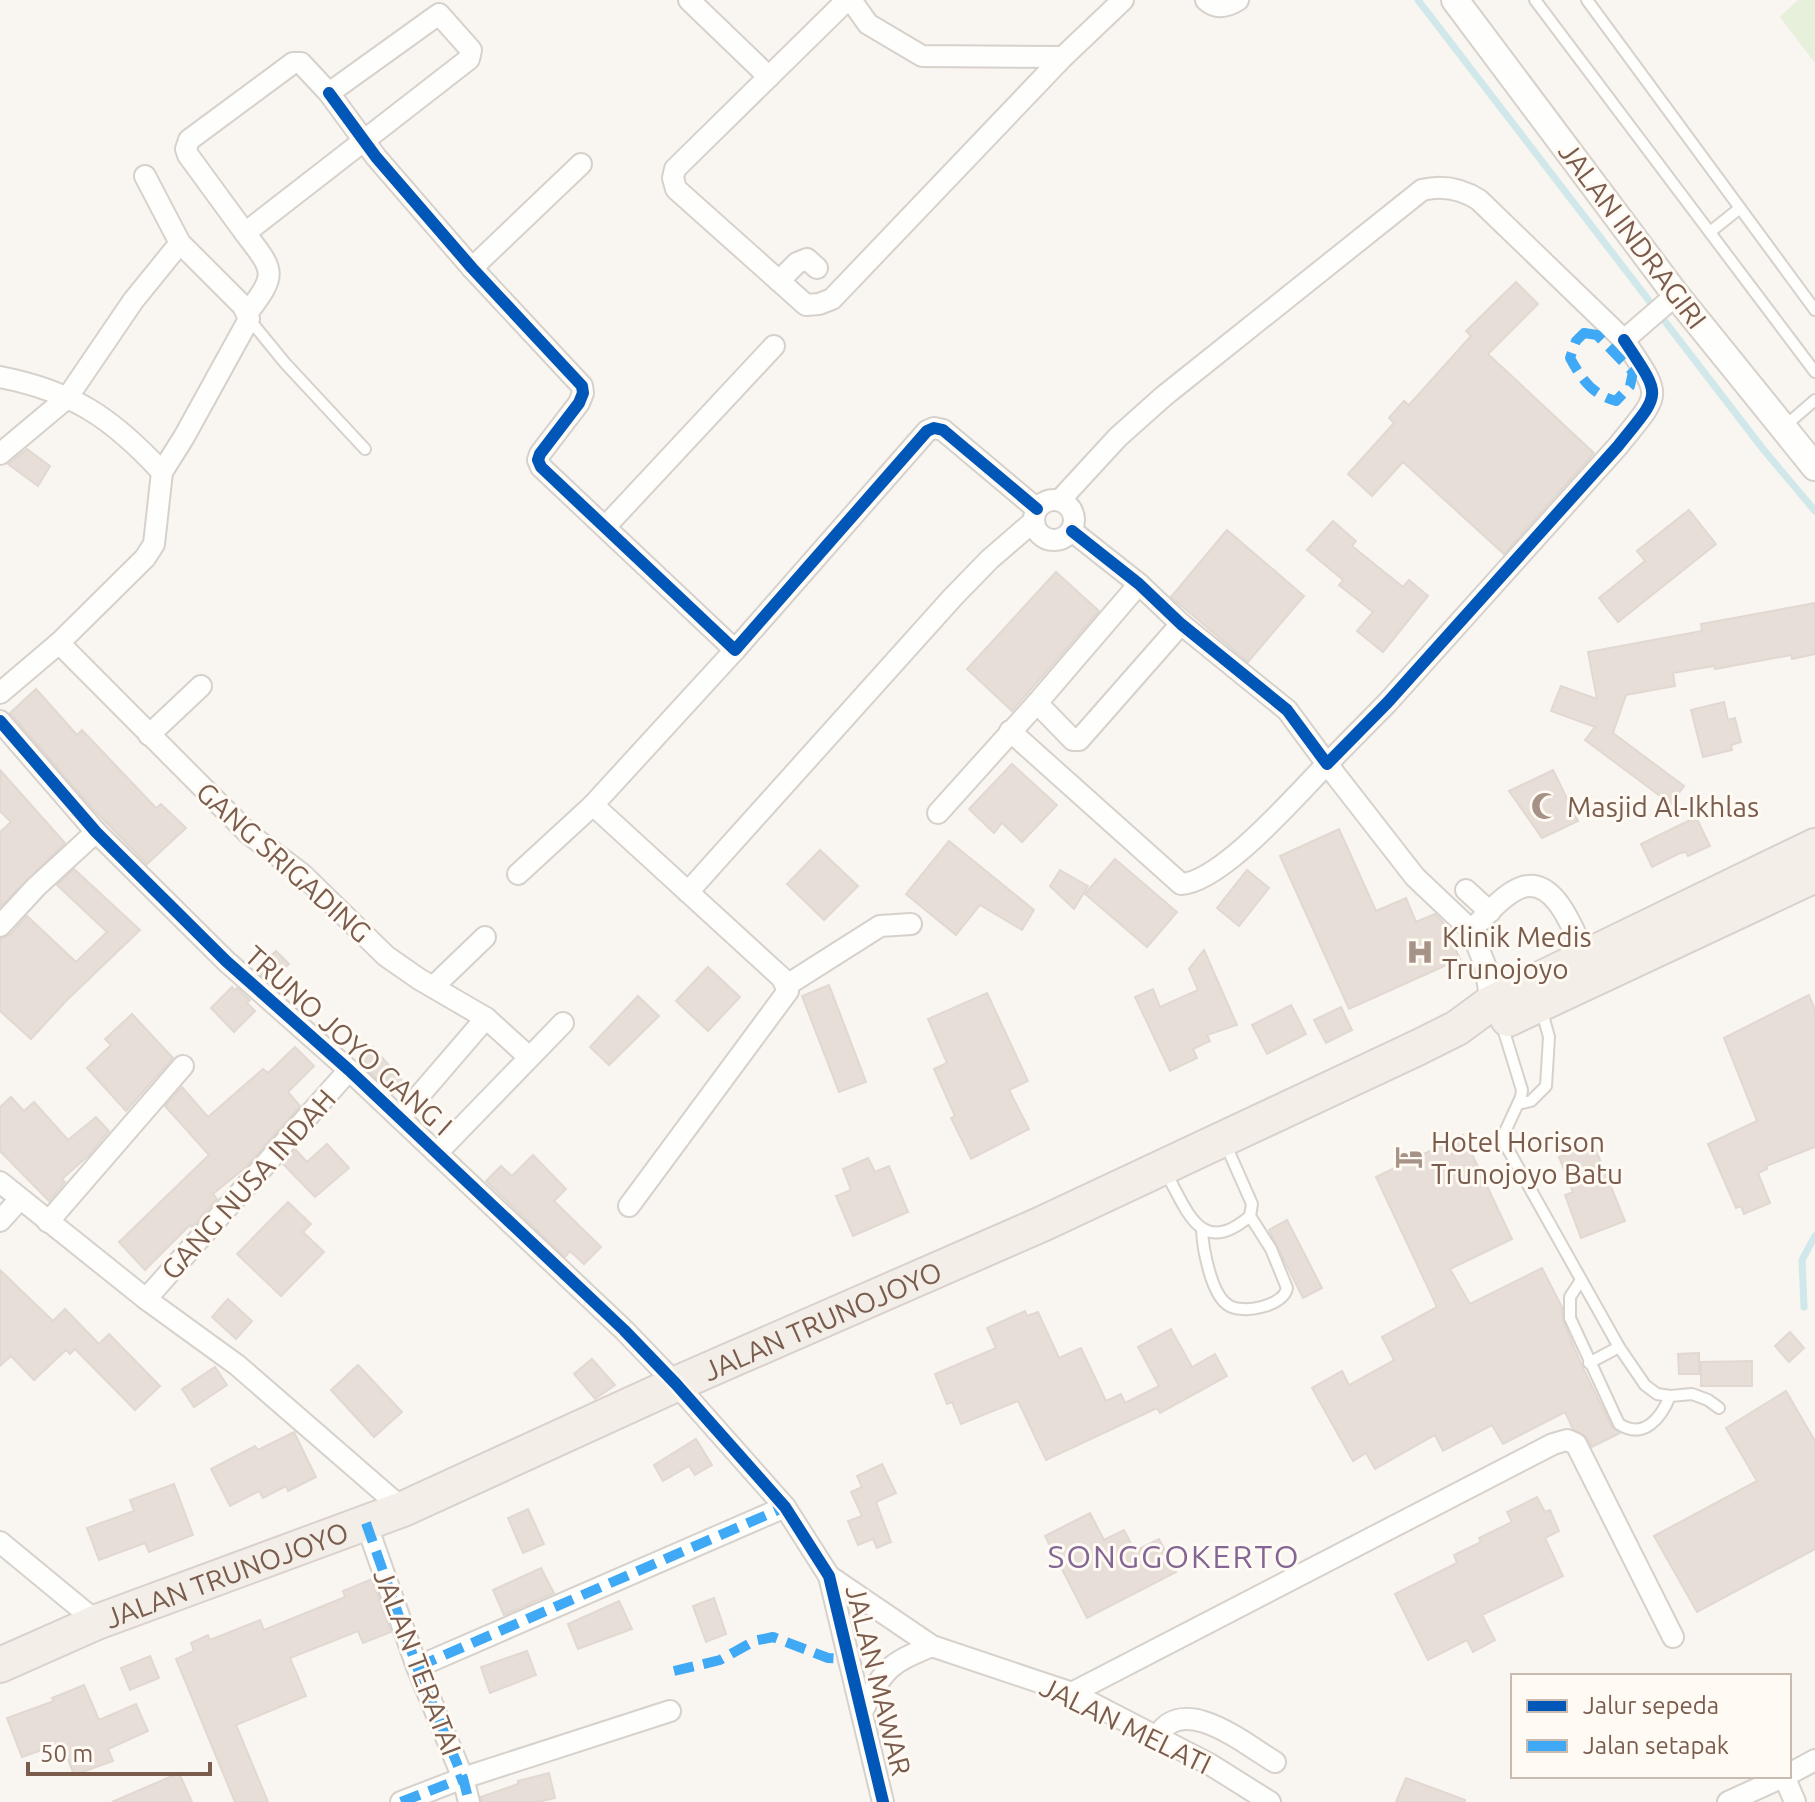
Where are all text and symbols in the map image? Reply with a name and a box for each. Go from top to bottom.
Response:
street label: JALAN INDRAGIRI [1553,136,1713,334]
street label: GANG SRIGADING [191,776,377,948]
mosque icon: Masjid Al-Ikhlas [1530,791,1560,821]
place label: Masjid Al-Ikhlas [1567,791,1759,822]
place label: Klinik Medis Trunojoyo [1442,921,1592,984]
hospital icon: Klinik Medis Trunojoyo [1405,937,1435,967]
street label: TRUNO JOYO GANG I [239,939,459,1141]
street label: GANG NUSA INDAH [155,1083,341,1285]
place label: Hotel Horison Trunojoyo Batu [1431,1126,1623,1189]
hotel icon: Hotel Horison Trunojoyo Batu [1394,1142,1424,1172]
street label: JALAN TRUNOJOYO [698,1255,946,1386]
street label: JALAN TRUNOJOYO [101,1515,352,1633]
district label: SONGGOKERTO [1047,1538,1301,1574]
street label: JALAN TERATAI [368,1564,468,1760]
street label: JALAN MAWAR [840,1582,918,1778]
street label: JALAN MELATI [1036,1670,1216,1780]
legend [1511,1674,1791,1778]
text: Jalur sepeda [1583,1692,1719,1719]
scale bar [28,1726,210,1776]
text: Jalan setapak [1583,1732,1729,1759]
text: 50 m [40,1740,93,1767]

